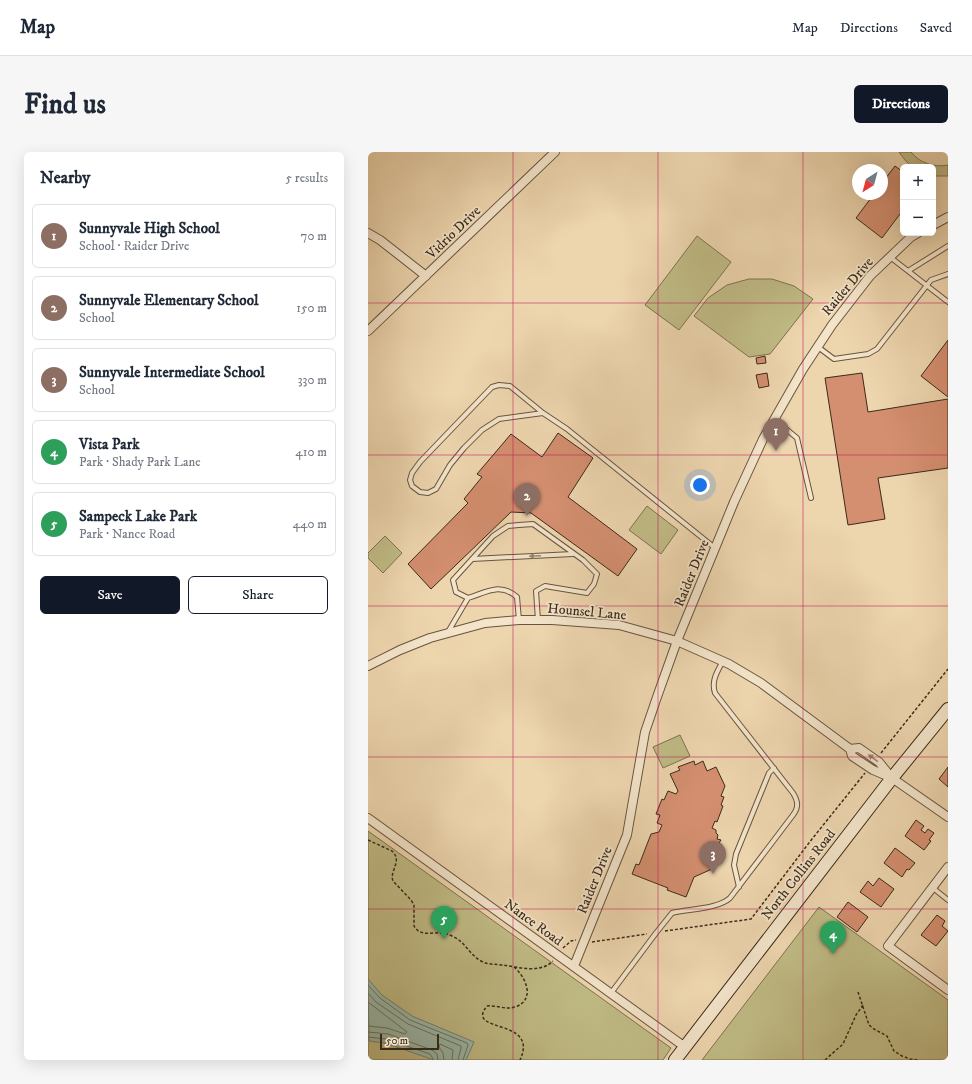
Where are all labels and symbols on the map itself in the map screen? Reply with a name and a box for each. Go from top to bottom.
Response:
north arrow [852,164,888,200]
street label: Vidrio Drive [422,202,485,264]
street label: Raider Drive [818,254,878,320]
pin: 1 [763,418,789,451]
your location [690,475,710,495]
pin: 2 [514,483,540,516]
street label: Raider Drive [670,537,714,610]
one-way arrow [528,553,541,559]
street label: Hounsel Lane [547,600,627,624]
one-way arrow [868,754,879,762]
street label: North Collins Road [758,826,840,924]
pin: 3 [700,841,726,874]
street label: Raider Drive [573,844,617,917]
street label: Nance Road [501,895,566,950]
pin: 5 [431,906,457,939]
pin: 4 [820,921,846,954]
scale bar [380,1032,439,1051]

